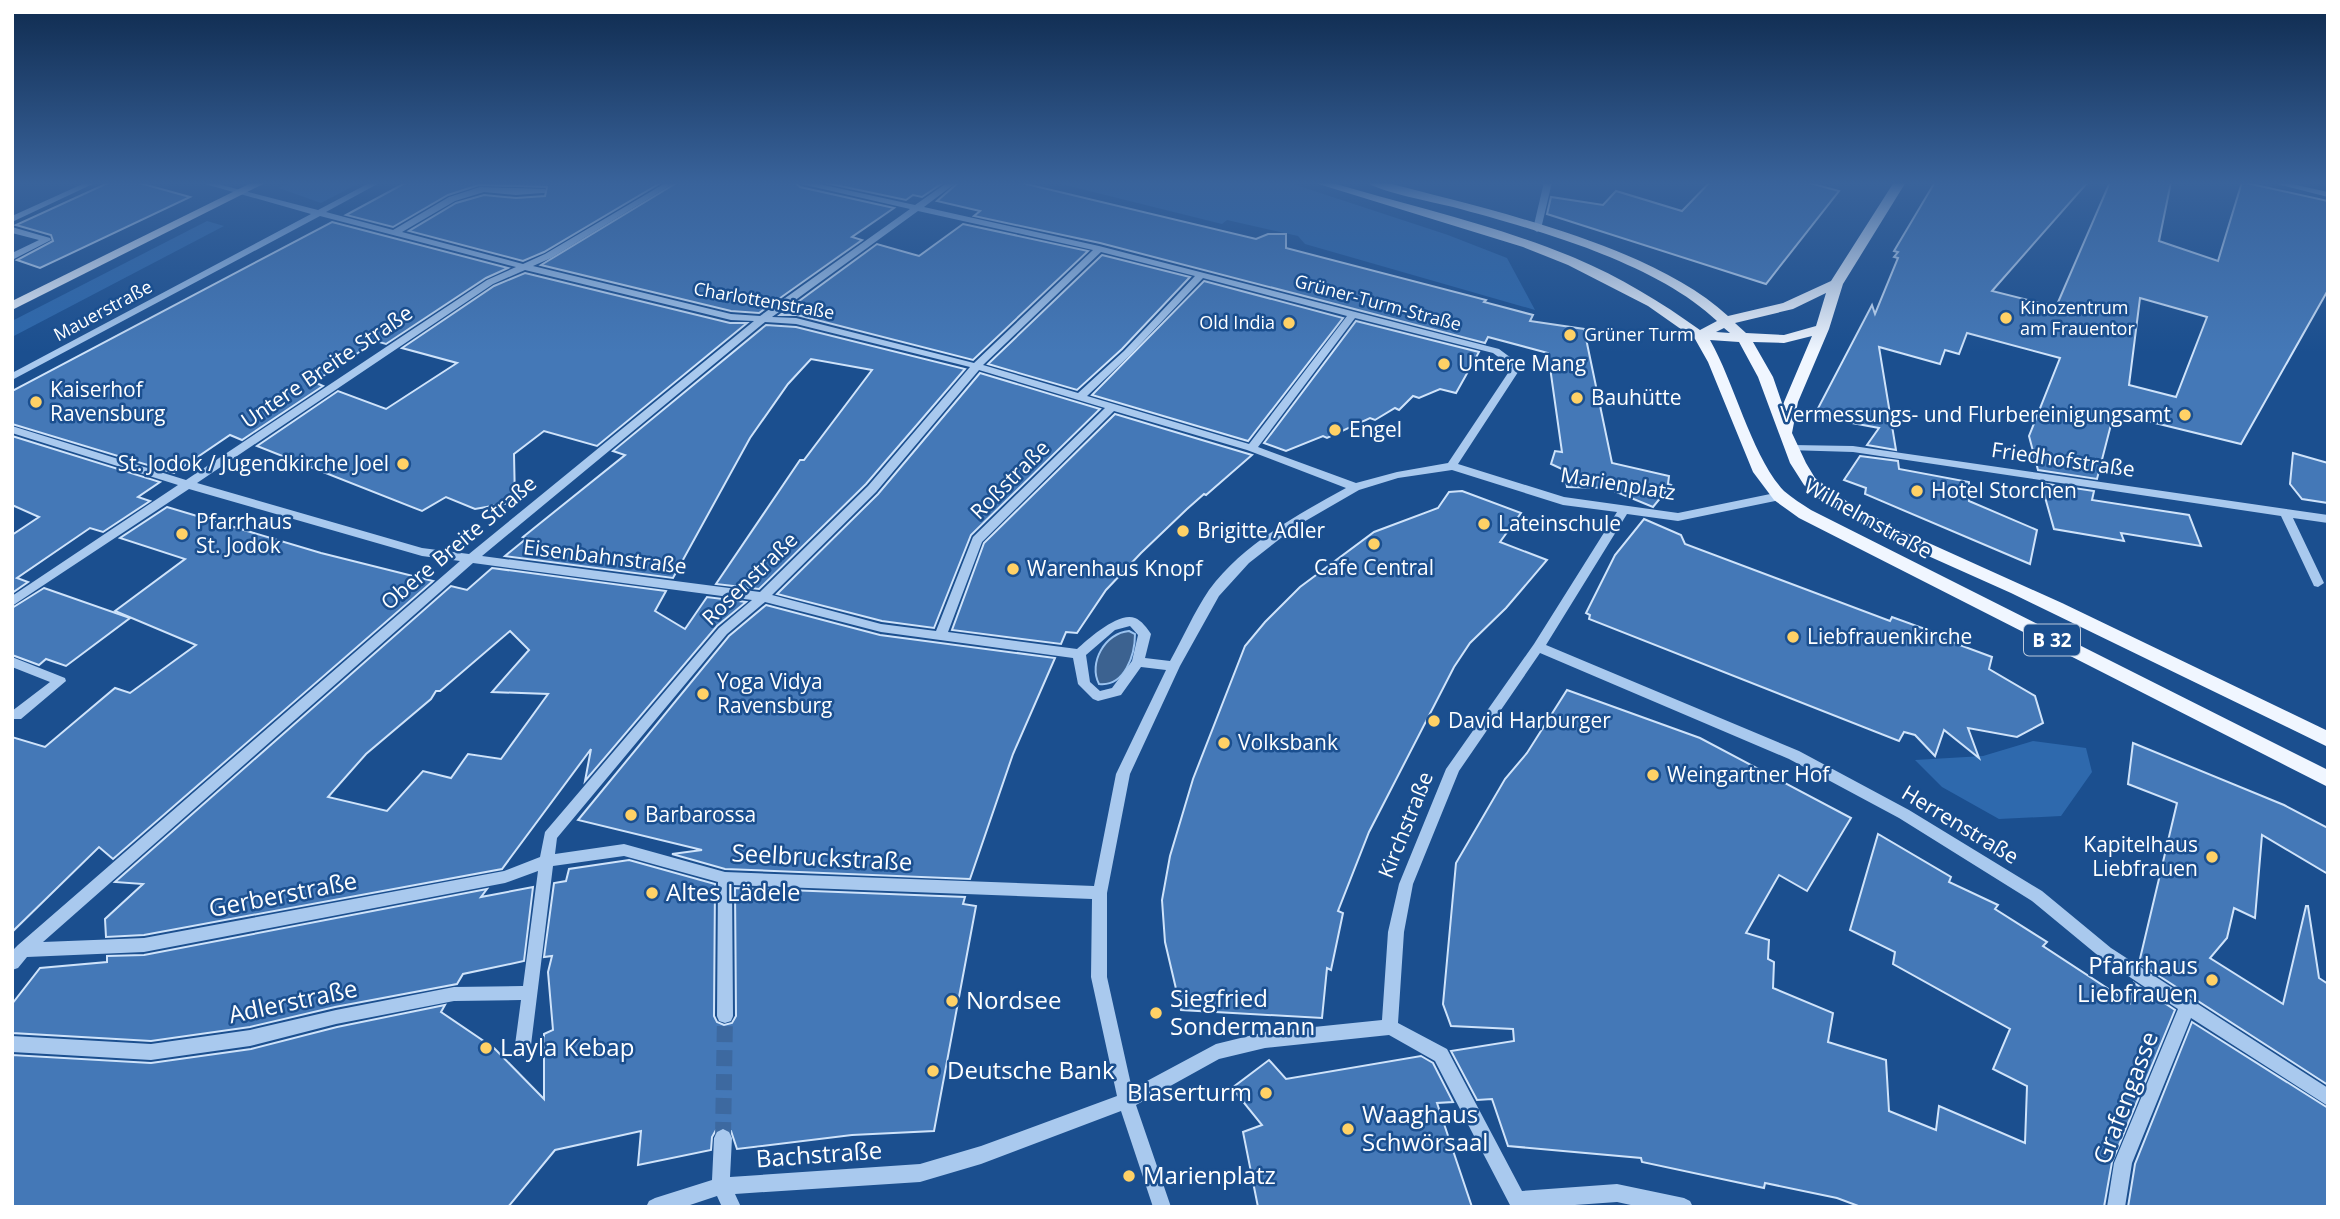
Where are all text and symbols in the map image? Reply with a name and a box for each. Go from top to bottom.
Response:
street label: Grüner-Turm-Straße [1292,268,1464,336]
street label: Mauerstraße [49,274,156,346]
street label: Charlottenstraße [692,276,837,324]
place label: Kinozentrum am Frauentor [2020,295,2135,340]
street label: Untere Breite Straße [235,298,418,434]
place label: Old India [1199,310,1275,334]
marker: Kinozentrum am Frauentor [1998,310,2014,326]
marker: Old India [1281,315,1297,331]
place label: Grüner Turm [1584,322,1694,346]
marker: Grüner Turm [1562,327,1578,343]
place label: Untere Mang [1458,349,1586,377]
marker: Untere Mang [1436,356,1452,372]
place label: Kaiserhof Ravensburg [50,375,166,427]
place label: Bauhütte [1591,383,1682,411]
marker: Bauhütte [1569,390,1585,406]
marker: Kaiserhof Ravensburg [28,394,44,410]
place label: Vermessungs- und Flurbereinigungsamt [1780,400,2171,428]
marker: Vermessungs- und Flurbereinigungsamt [2177,407,2193,423]
place label: Engel [1349,415,1402,443]
marker: Engel [1327,422,1343,438]
street label: Roßstraße [964,434,1055,525]
street label: Friedhofstraße [1990,435,2137,483]
place label: St. Jodok / Jugendkirche Joel [118,449,389,477]
marker: St. Jodok / Jugendkirche Joel [395,456,411,472]
street label: Marienplatz [1559,460,1678,506]
street label: Obere Breite Straße [375,469,542,616]
street label: Wilhelmstraße [1800,471,1937,565]
place label: Hotel Storchen [1931,476,2077,504]
marker: Hotel Storchen [1909,483,1925,499]
place label: Pfarrhaus St. Jodok [196,507,292,559]
place label: Lateinschule [1498,509,1621,537]
place label: Brigitte Adler [1197,516,1326,544]
marker: Lateinschule [1476,516,1492,532]
marker: Brigitte Adler [1175,523,1191,539]
marker: Pfarrhaus St. Jodok [174,526,190,542]
street label: Rosenstraße [695,526,803,631]
street label: Eisenbahnstraße [522,532,688,580]
marker: Cafe Central [1366,536,1382,552]
place label: Cafe Central [1314,553,1434,581]
place label: Warenhaus Knopf [1027,554,1204,582]
marker: Warenhaus Knopf [1005,561,1021,577]
place label: Liebfrauenkirche [1807,622,1972,650]
road number: B 32 [2024,624,2080,656]
marker: Liebfrauenkirche [1785,629,1801,645]
place label: Yoga Vidya Ravensburg [717,667,833,719]
marker: Yoga Vidya Ravensburg [695,686,711,702]
place label: David Harburger [1448,706,1611,734]
marker: David Harburger [1426,713,1442,729]
place label: Volksbank [1238,728,1338,756]
marker: Volksbank [1216,735,1232,751]
place label: Weingartner Hof [1667,760,1831,788]
street label: Kirchstraße [1371,767,1439,882]
marker: Weingartner Hof [1645,767,1661,783]
street label: Herrenstraße [1897,778,2024,870]
place label: Barbarossa [645,800,756,828]
marker: Barbarossa [623,807,639,823]
place label: Kapitelhaus Liebfrauen [2083,830,2198,882]
street label: Seelbruckstraße [731,835,913,878]
marker: Kapitelhaus Liebfrauen [2204,849,2220,865]
street label: Gerberstraße [206,863,360,924]
place label: Altes Lädele [666,875,801,908]
marker: Altes Lädele [644,885,660,901]
place label: Pfarrhaus Liebfrauen [2077,948,2198,1009]
street label: Adlerstraße [225,971,360,1030]
marker: Pfarrhaus Liebfrauen [2204,972,2220,988]
place label: Siegfried Sondermann [1170,981,1315,1042]
place label: Nordsee [966,983,1061,1016]
marker: Nordsee [944,993,960,1009]
marker: Siegfried Sondermann [1148,1005,1164,1021]
street label: Grafengasse [2084,1026,2165,1169]
place label: Layla Kebap [500,1030,634,1063]
marker: Layla Kebap [478,1040,494,1056]
place label: Deutsche Bank [947,1053,1115,1086]
marker: Deutsche Bank [925,1063,941,1079]
place label: Blaserturm [1127,1075,1252,1108]
marker: Blaserturm [1258,1085,1274,1101]
place label: Waaghaus Schwörsaal [1362,1097,1488,1158]
marker: Waaghaus Schwörsaal [1340,1121,1356,1137]
street label: Bachstraße [755,1133,883,1174]
place label: Marienplatz [1143,1158,1276,1191]
marker: Marienplatz [1121,1168,1137,1184]

